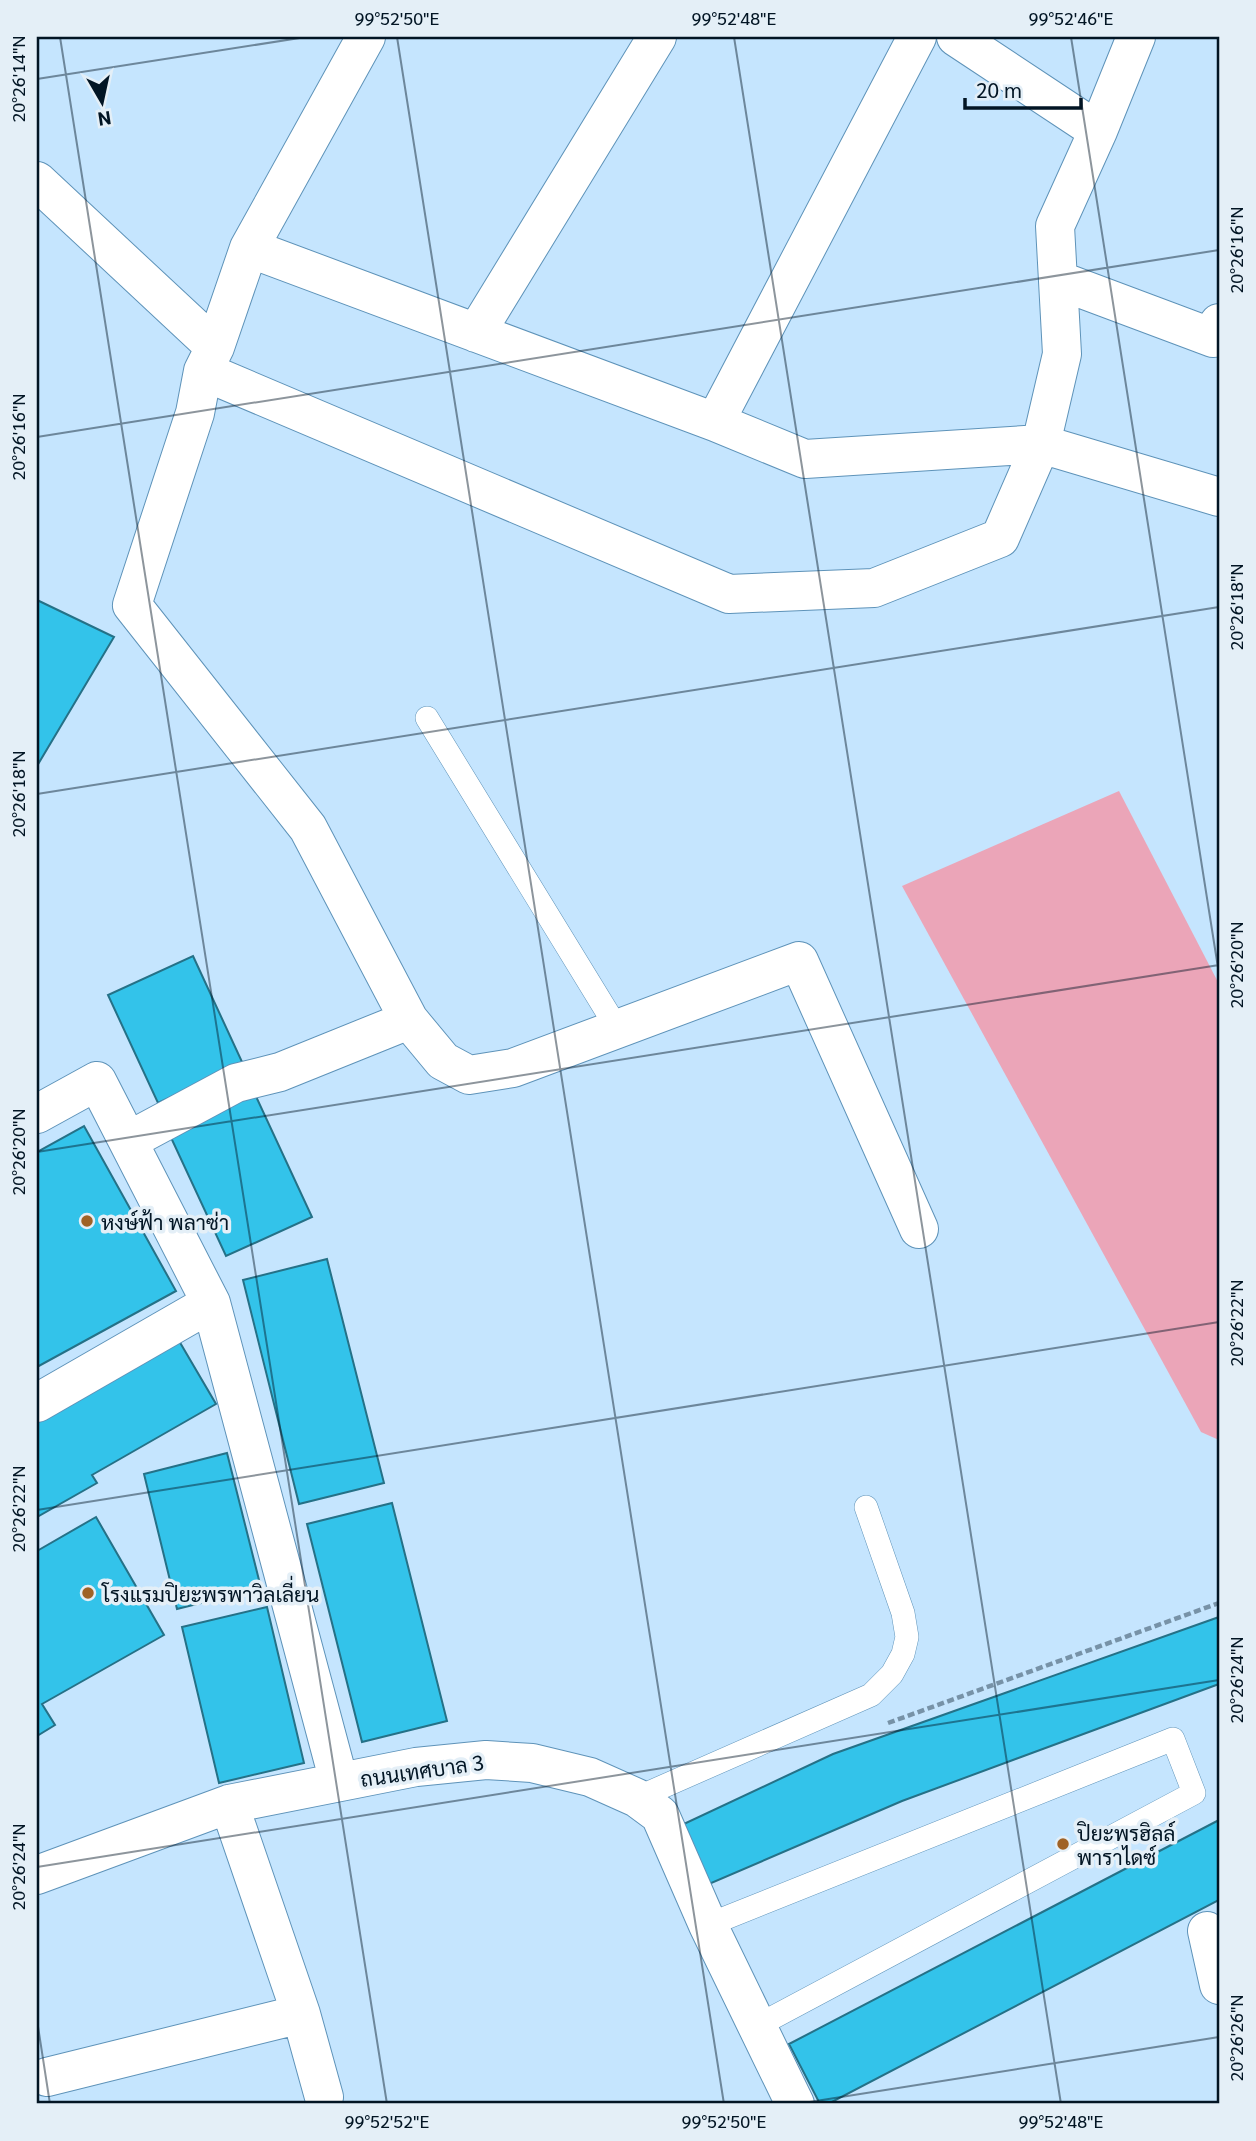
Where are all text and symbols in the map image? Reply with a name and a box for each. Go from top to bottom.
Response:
text: 99°52'50"E [355,6,439,29]
text: 99°52'48"E [692,6,776,29]
text: 99°52'46"E [1029,6,1113,29]
text: 20°26'14"N [6,35,29,123]
north arrow [66,66,136,136]
scale bar [965,66,1081,110]
text: 20 m [976,76,1022,103]
text: N [96,107,113,133]
text: 20°26'16"N [1224,206,1247,294]
text: 20°26'16"N [6,393,29,481]
text: 20°26'18"N [1224,563,1247,651]
text: 20°26'18"N [6,750,29,838]
text: 20°26'20"N [1224,921,1247,1009]
text: 20°26'20"N [6,1108,29,1196]
place label: หงษ์ฟ้า พลาซ่า [101,1208,229,1235]
marker: หงษ์ฟ้า พลาซ่า [79,1213,95,1229]
text: 20°26'22"N [1224,1279,1247,1367]
text: 20°26'22"N [6,1465,29,1553]
place label: โรงแรมปิยะพรพาวิลเลี่ยน [101,1575,319,1607]
marker: โรงแรมปิยะพรพาวิลเลี่ยน [80,1585,96,1601]
text: 20°26'24"N [1224,1636,1247,1724]
street label: ถนนเทศบาล 3 [358,1748,486,1792]
place label: ปิยะพรฮิลล์ พาราไดซ์ [1077,1819,1176,1870]
text: 20°26'24"N [6,1823,29,1911]
marker: ปิยะพรฮิลล์ พาราไดซ์ [1055,1836,1071,1852]
text: 20°26'26"N [1224,1994,1247,2082]
text: 99°52'52"E [345,2109,429,2132]
text: 99°52'50"E [682,2109,766,2132]
text: 99°52'48"E [1019,2109,1103,2132]

